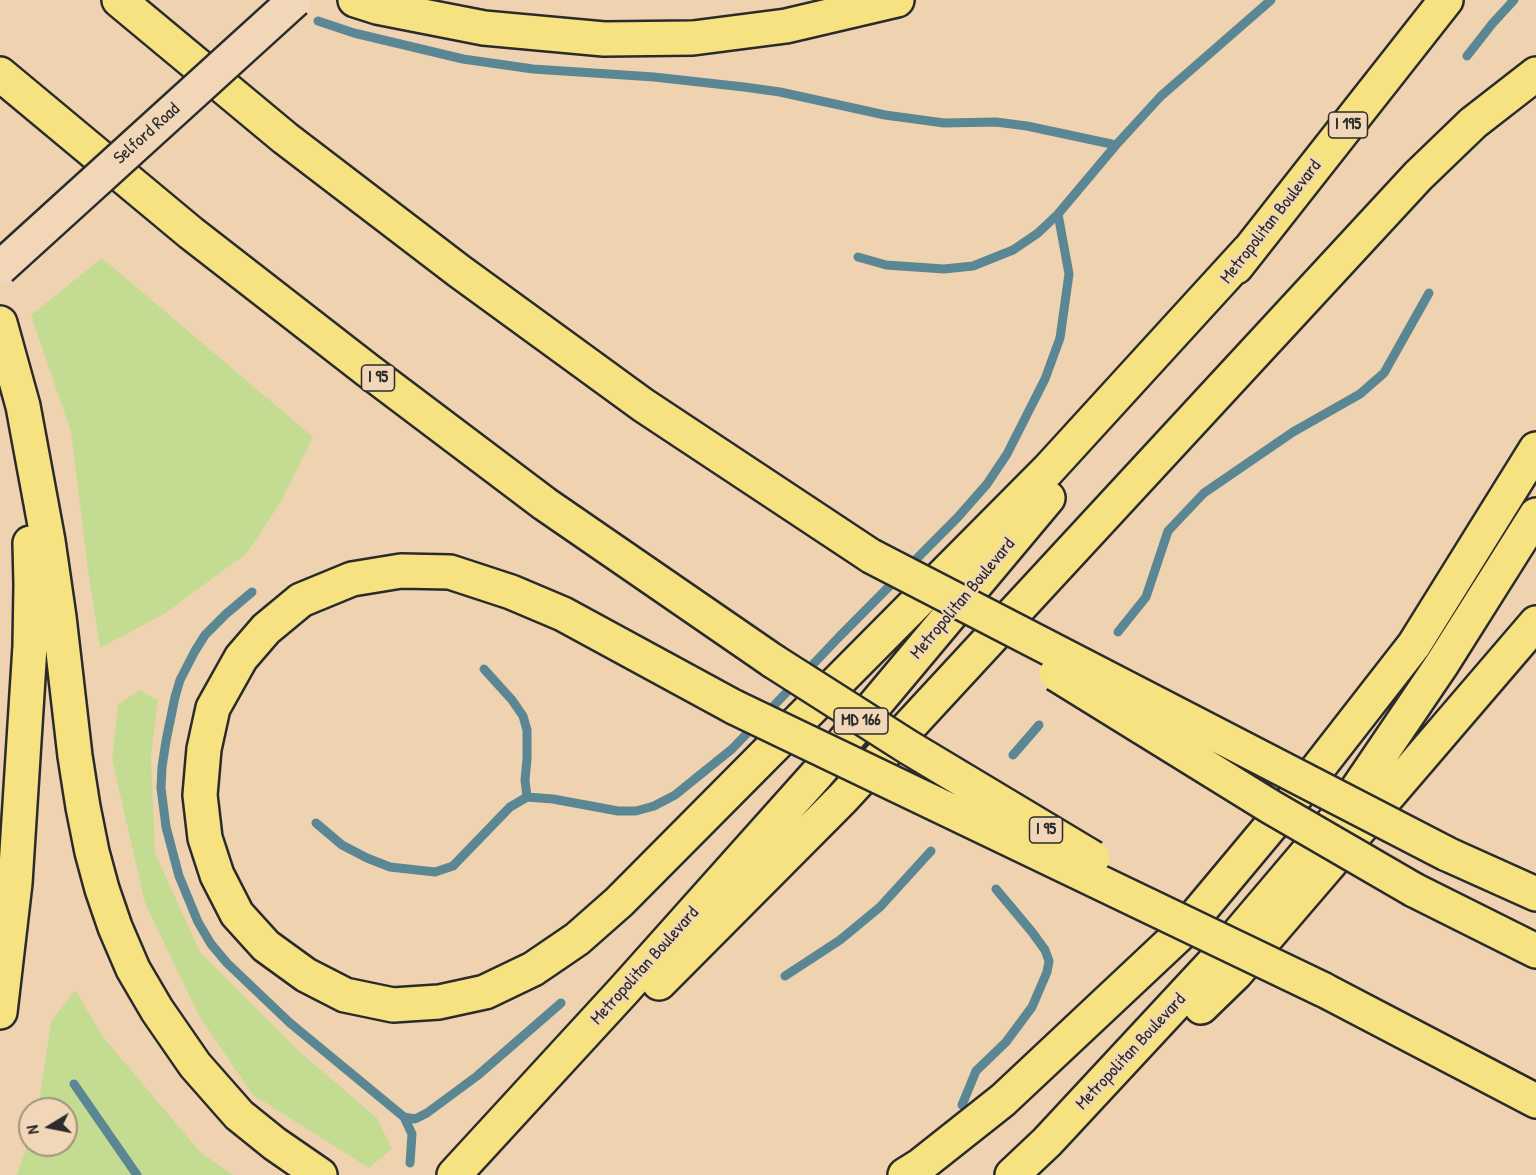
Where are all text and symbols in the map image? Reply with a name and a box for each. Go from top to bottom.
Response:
street label: Selford Road [109,99,185,169]
road number: I 195 [1328,112,1368,138]
street label: Metropolitan Boulevard [1216,156,1326,288]
road number: I 95 [362,365,394,391]
street label: Metropolitan Boulevard [906,534,1020,664]
road number: MD 166 [834,708,888,734]
road number: I 95 [1030,817,1062,843]
street label: Metropolitan Boulevard [586,903,704,1029]
street label: Metropolitan Boulevard [1072,989,1190,1115]
north arrow [18,1097,78,1157]
text: N [21,1124,44,1136]

